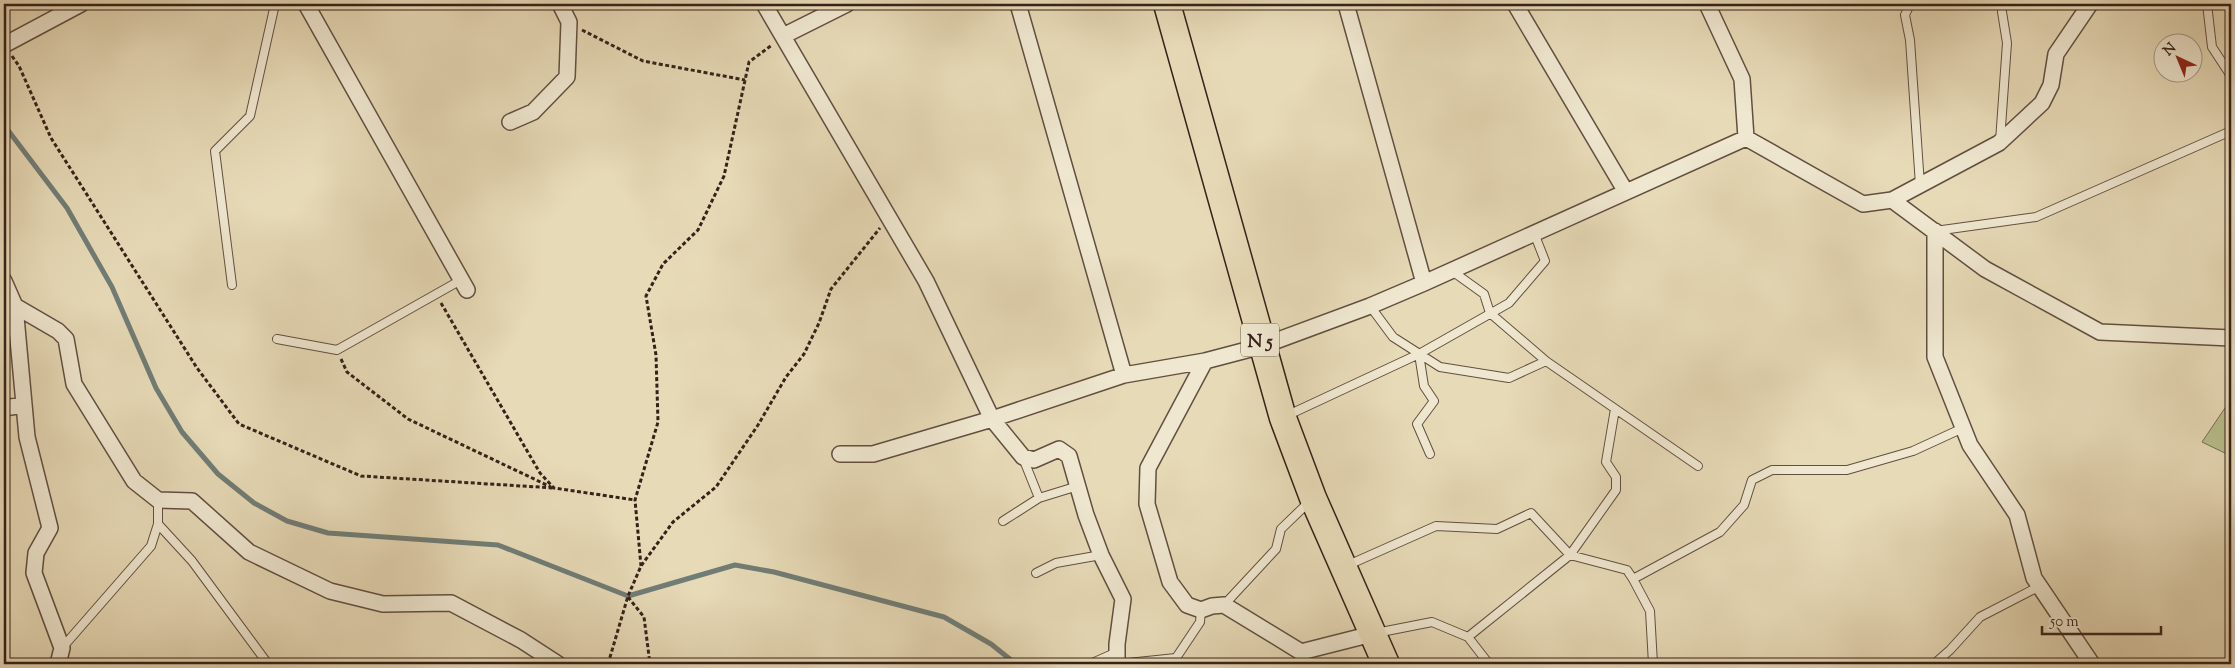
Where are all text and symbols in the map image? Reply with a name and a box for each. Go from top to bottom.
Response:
north arrow [2152,32,2202,82]
text: N [2159,39,2181,61]
road number: N 5 [1241,324,1279,356]
scale bar [2042,603,2161,635]
text: 50 m [2049,612,2079,633]

